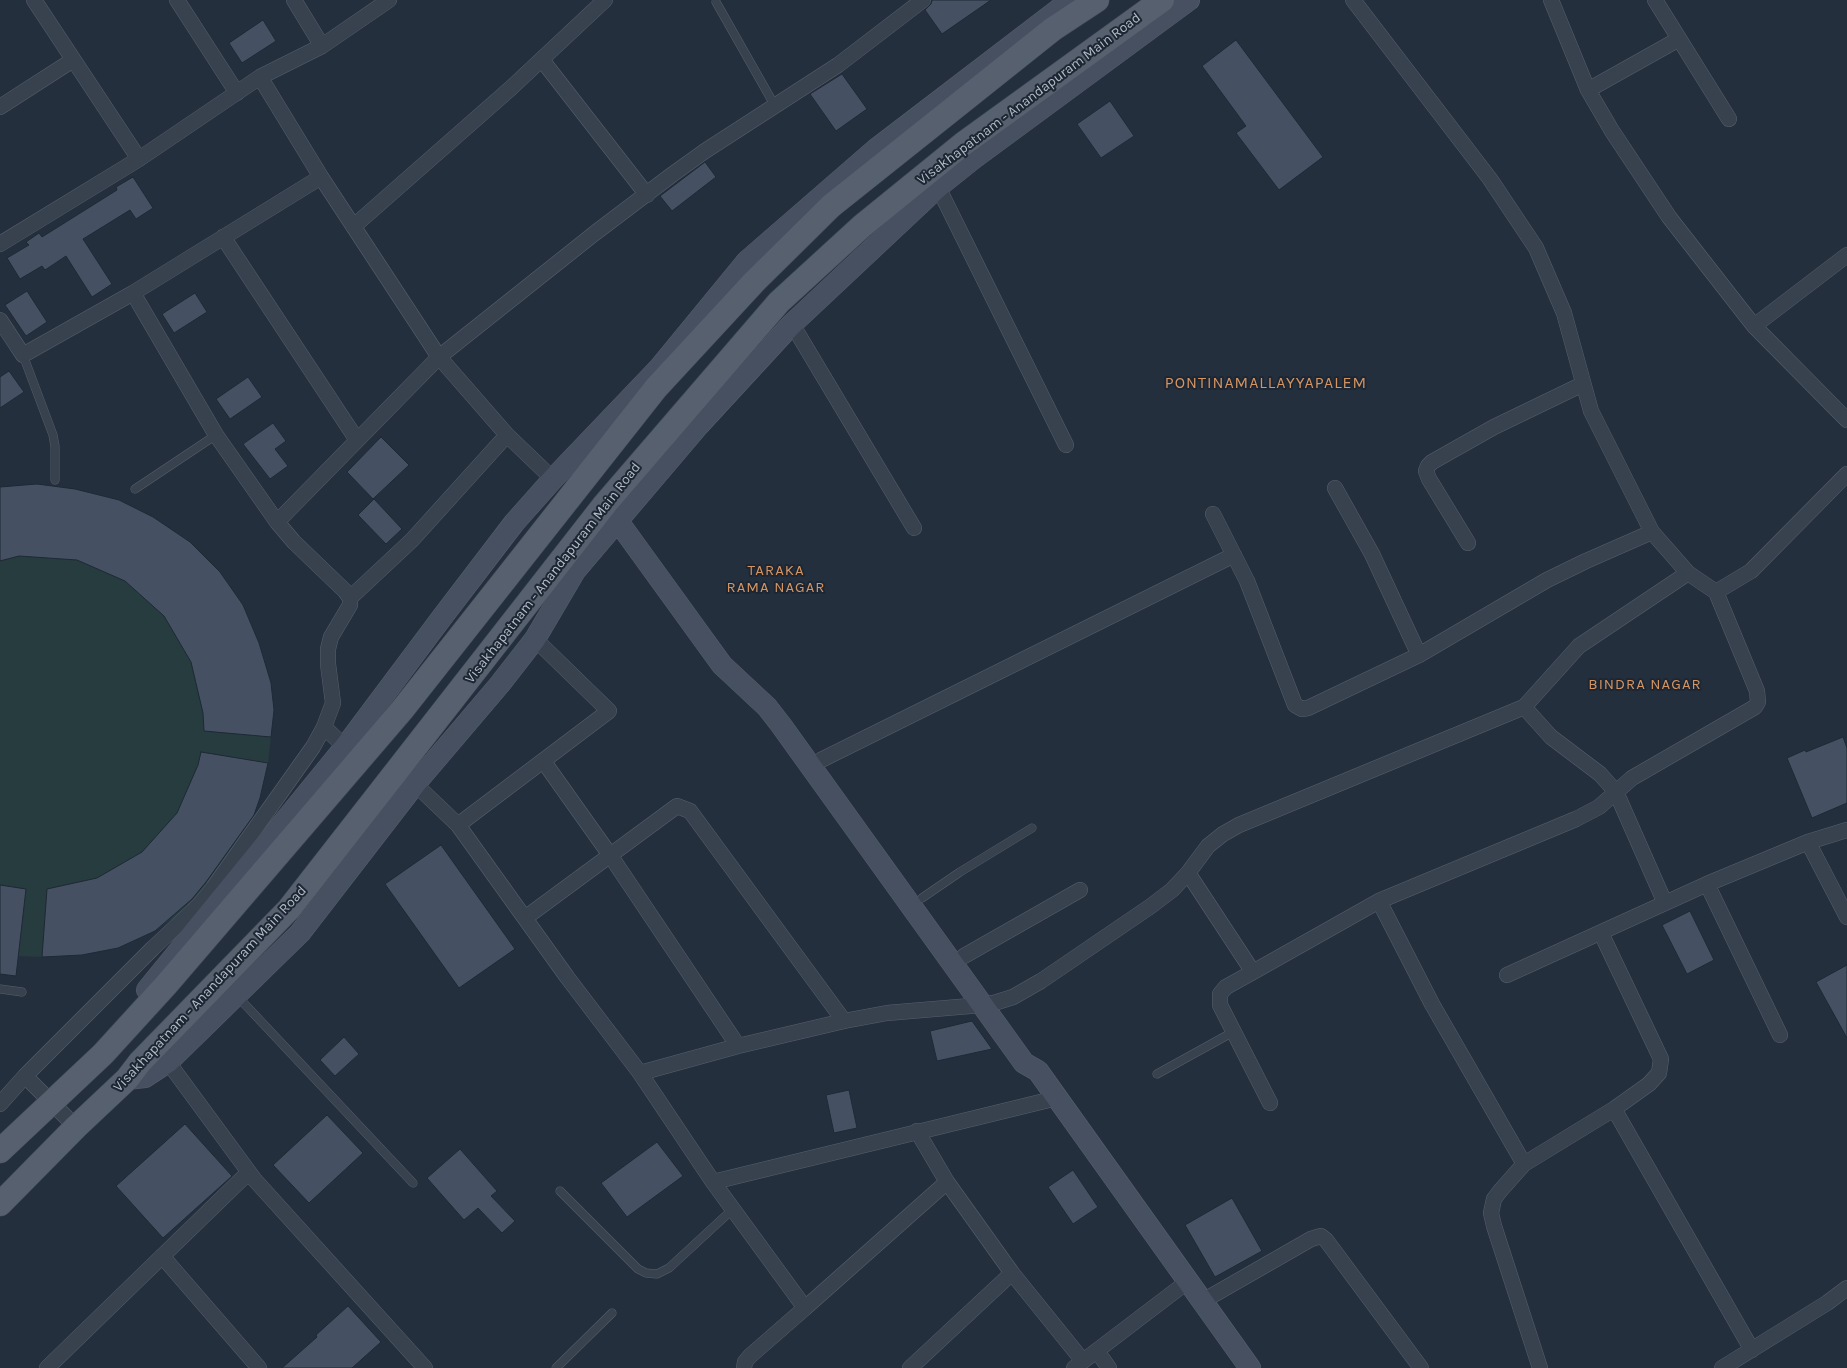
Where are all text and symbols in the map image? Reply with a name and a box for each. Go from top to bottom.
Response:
street label: Visakhapatnam - Anandapuram Main Road [914,9,1144,189]
district label: PONTINAMALLAYYAPALEM [1162,373,1370,393]
street label: Visakhapatnam - Anandapuram Main Road [462,459,644,687]
district label: TARAKA RAMA NAGAR [725,562,827,597]
district label: BINDRA NAGAR [1587,676,1703,694]
street label: Visakhapatnam - Anandapuram Main Road [110,883,310,1095]

